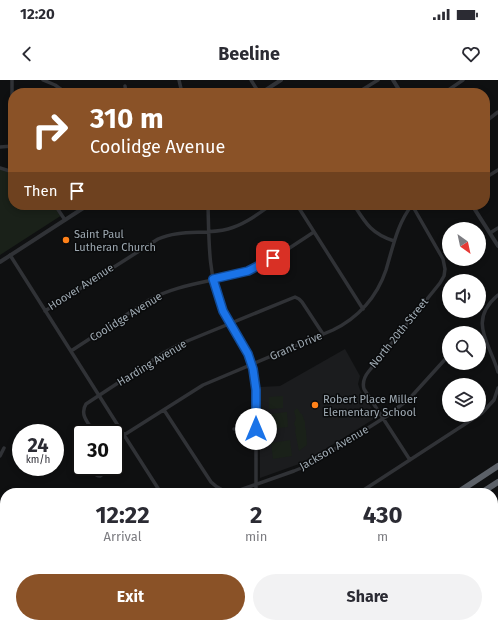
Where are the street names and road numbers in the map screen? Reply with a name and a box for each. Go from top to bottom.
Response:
street label: Hoover Avenue [46,261,116,313]
street label: Coolidge Avenue [88,290,164,344]
street label: North 20th Street [367,295,431,371]
street label: Grant Drive [268,329,324,363]
street label: Harding Avenue [115,337,189,389]
street label: Jackson Avenue [297,423,371,473]

